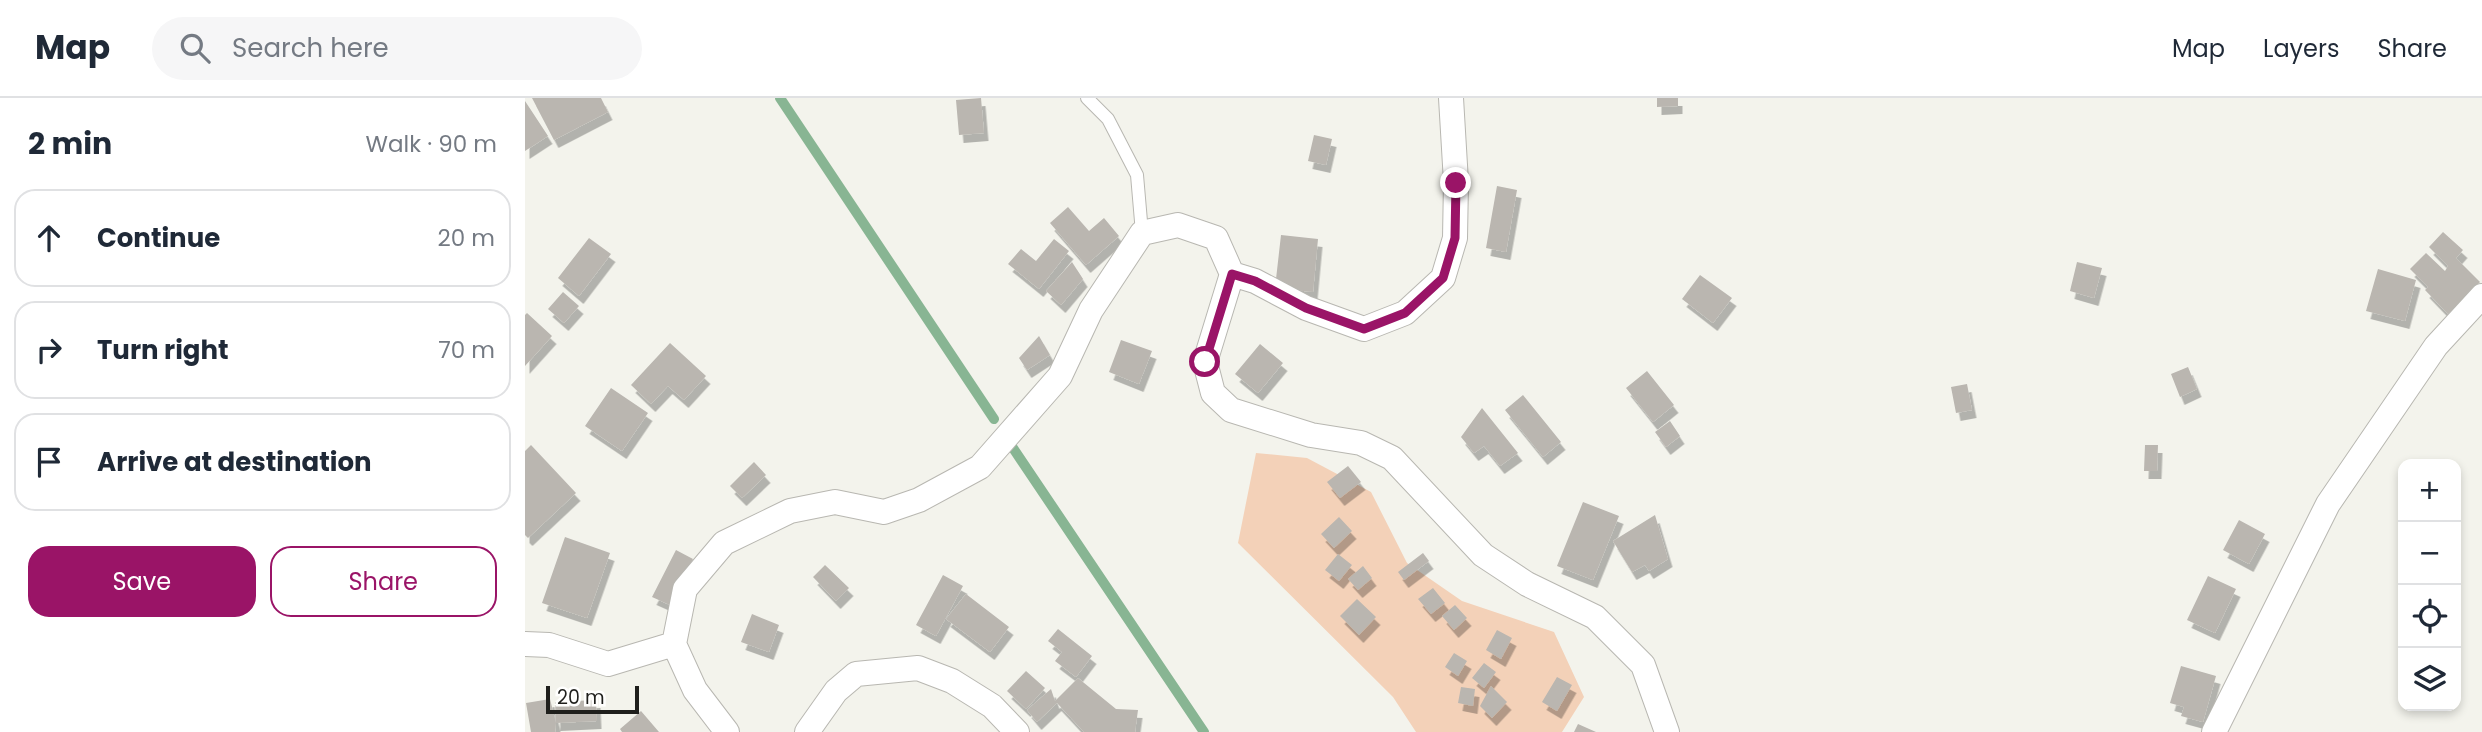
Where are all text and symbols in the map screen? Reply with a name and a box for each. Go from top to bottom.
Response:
search box [152,17,642,80]
text: Map [35,24,110,71]
icon: search [176,29,214,67]
text: Search here [232,30,389,66]
text: Map [2172,32,2225,65]
text: Layers [2263,32,2339,65]
text: Share [2377,32,2447,65]
text: 2 min [28,122,112,165]
text: Walk · 90 m [366,128,497,160]
route end [1440,167,1471,198]
icon: ahead [30,219,68,257]
text: Continue [97,220,220,256]
text: 20 m [437,222,495,254]
icon: right [30,331,68,369]
text: Turn right [97,332,229,368]
text: 70 m [438,334,495,366]
route start [1189,346,1220,377]
icon: arrive [30,443,68,481]
text: Arrive at destination [97,444,372,480]
map controls [2398,459,2461,711]
button: + [2398,459,2461,522]
button: − [2398,522,2461,585]
button: Save [28,546,256,617]
button: Share [270,546,497,617]
button: locate [2398,585,2461,648]
button: layers [2398,648,2461,711]
scale bar [546,683,639,715]
text: 20 m [557,684,605,711]

